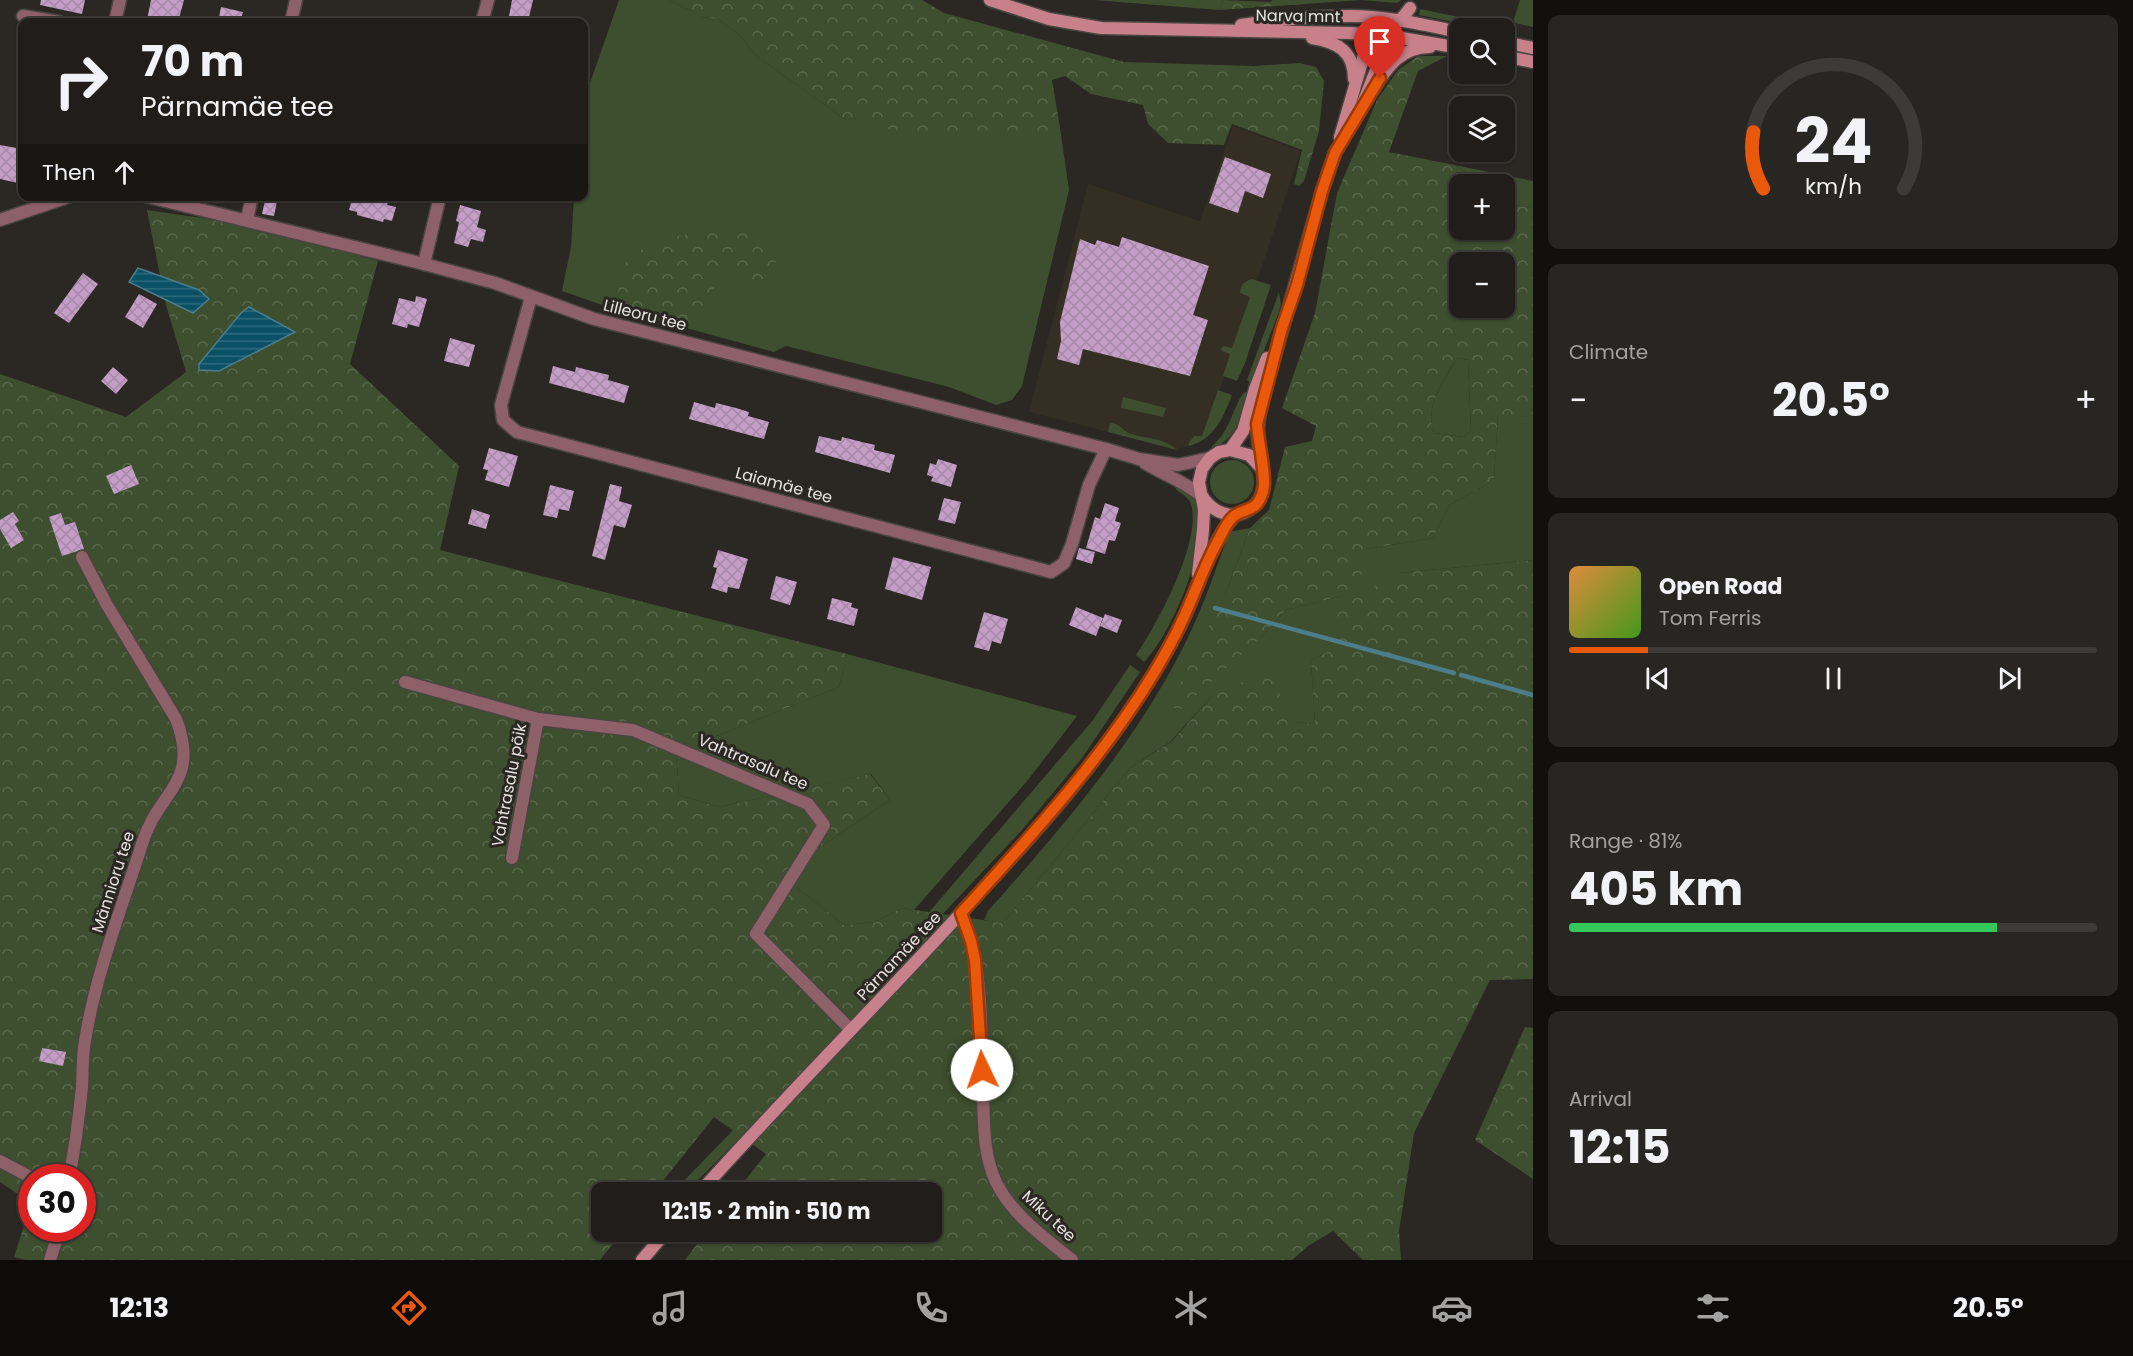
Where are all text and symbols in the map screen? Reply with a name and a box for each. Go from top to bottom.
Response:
street label: Narva mnt [1255,4,1341,28]
pin [1354,16,1405,78]
map controls [1449,18,1515,318]
button: search [1449,18,1515,84]
icon: arrive [1363,25,1396,58]
text: 70 m [141,32,244,91]
icon: right [42,42,120,120]
text: Pärnamäe tee [141,88,334,125]
button: layers [1449,96,1515,162]
text: 24 [1794,97,1872,185]
icon: ahead [108,156,141,189]
text: Then [42,157,96,188]
text: km/h [1804,171,1862,202]
button: + [1449,174,1515,240]
button: − [1449,252,1515,318]
street label: Lilleoru tee [601,294,689,336]
text: Climate [1569,338,1648,366]
text: 20.5° [1772,369,1890,432]
text: − [1569,377,1587,424]
text: + [2074,377,2097,424]
street label: Laiamäe tee [733,461,835,509]
text: Open Road [1659,571,1783,602]
text: Tom Ferris [1659,604,1761,632]
icon: previous [1641,662,1674,695]
icon: pause [1817,662,1850,695]
icon: next [1993,662,2026,695]
street label: Vahtrasalu põik [486,721,532,849]
street label: Vahtrasalu tee [694,728,812,796]
text: Range · 81% [1569,827,1683,855]
street label: Männioru tee [86,828,140,936]
text: 405 km [1569,858,1743,921]
street label: Pärnamäe tee [852,906,946,1006]
position arrow [950,1038,1014,1102]
text: Arrival [1569,1085,1632,1113]
text: 12:15 [1569,1116,1671,1179]
speed limit sign: 30 [18,1164,96,1242]
street label: Miku tee [1017,1185,1081,1247]
text: 12:15 · 2 min · 510 m [662,1196,871,1227]
icon: directions [388,1287,430,1329]
icon: music [649,1287,691,1329]
icon: phone [910,1287,952,1329]
icon: climate [1170,1287,1212,1329]
icon: car [1431,1287,1473,1329]
icon: filters [1692,1287,1734,1329]
text: 12:13 [109,1289,169,1326]
text: 20.5° [1953,1289,2024,1326]

